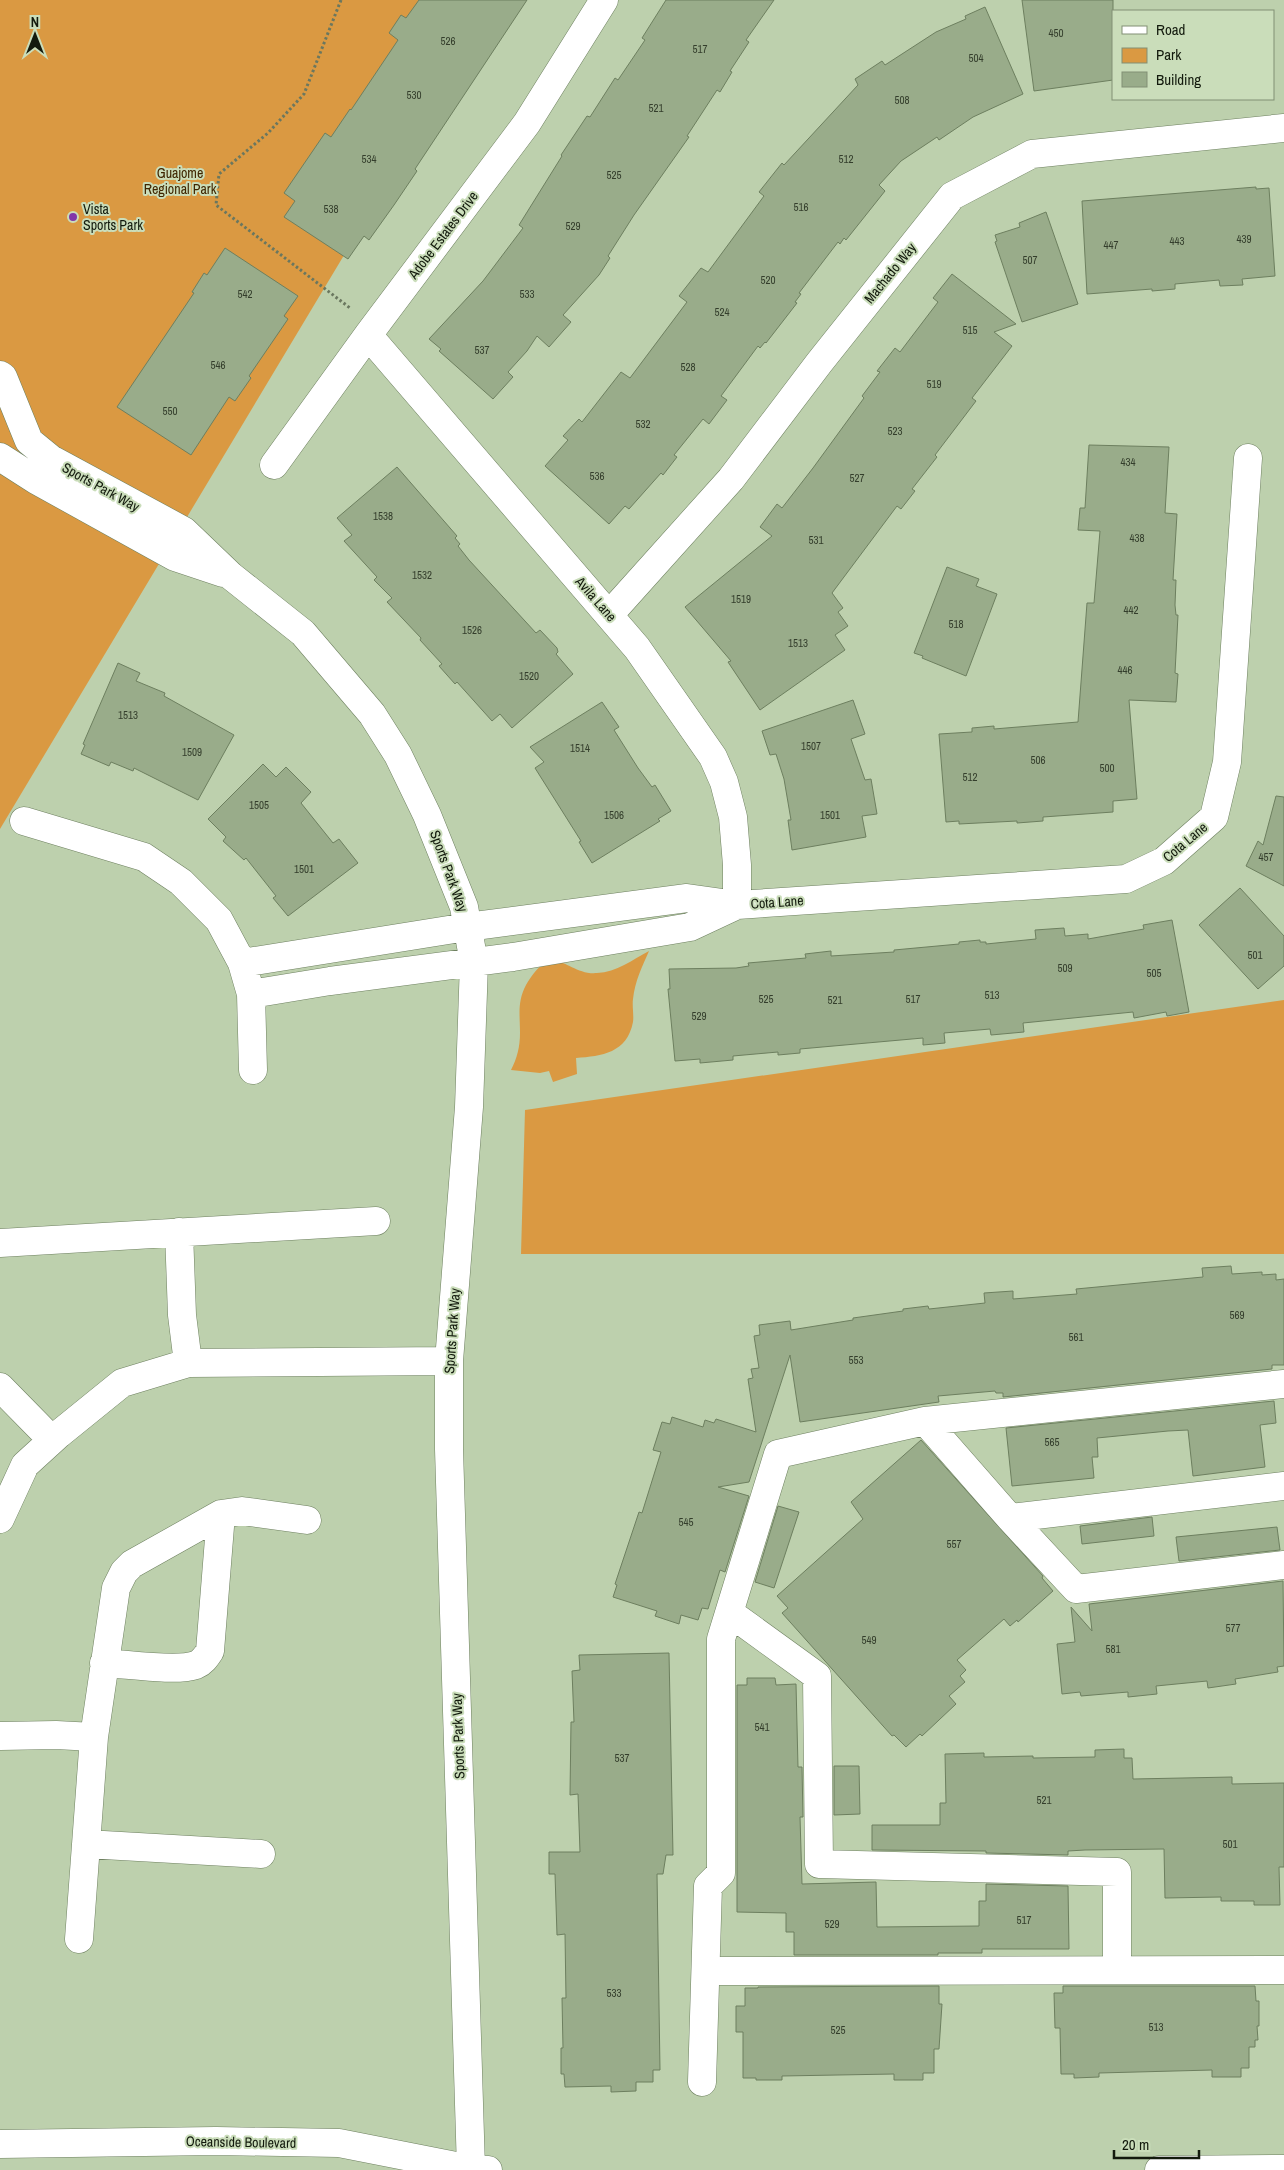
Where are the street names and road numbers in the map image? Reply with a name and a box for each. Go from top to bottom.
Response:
street label: Adobe Estates Drive [404,188,482,283]
street label: Machado Way [860,239,920,307]
street label: Sports Park Way [59,458,143,516]
street label: Avila Lane [571,572,621,625]
street label: Cota Lane [1159,818,1211,866]
street label: Sports Park Way [426,828,472,915]
street label: Cota Lane [750,891,804,913]
street label: Sports Park Way [440,1287,464,1374]
street label: Sports Park Way [448,1693,468,1779]
street label: Oceanside Boulevard [186,2132,296,2152]

